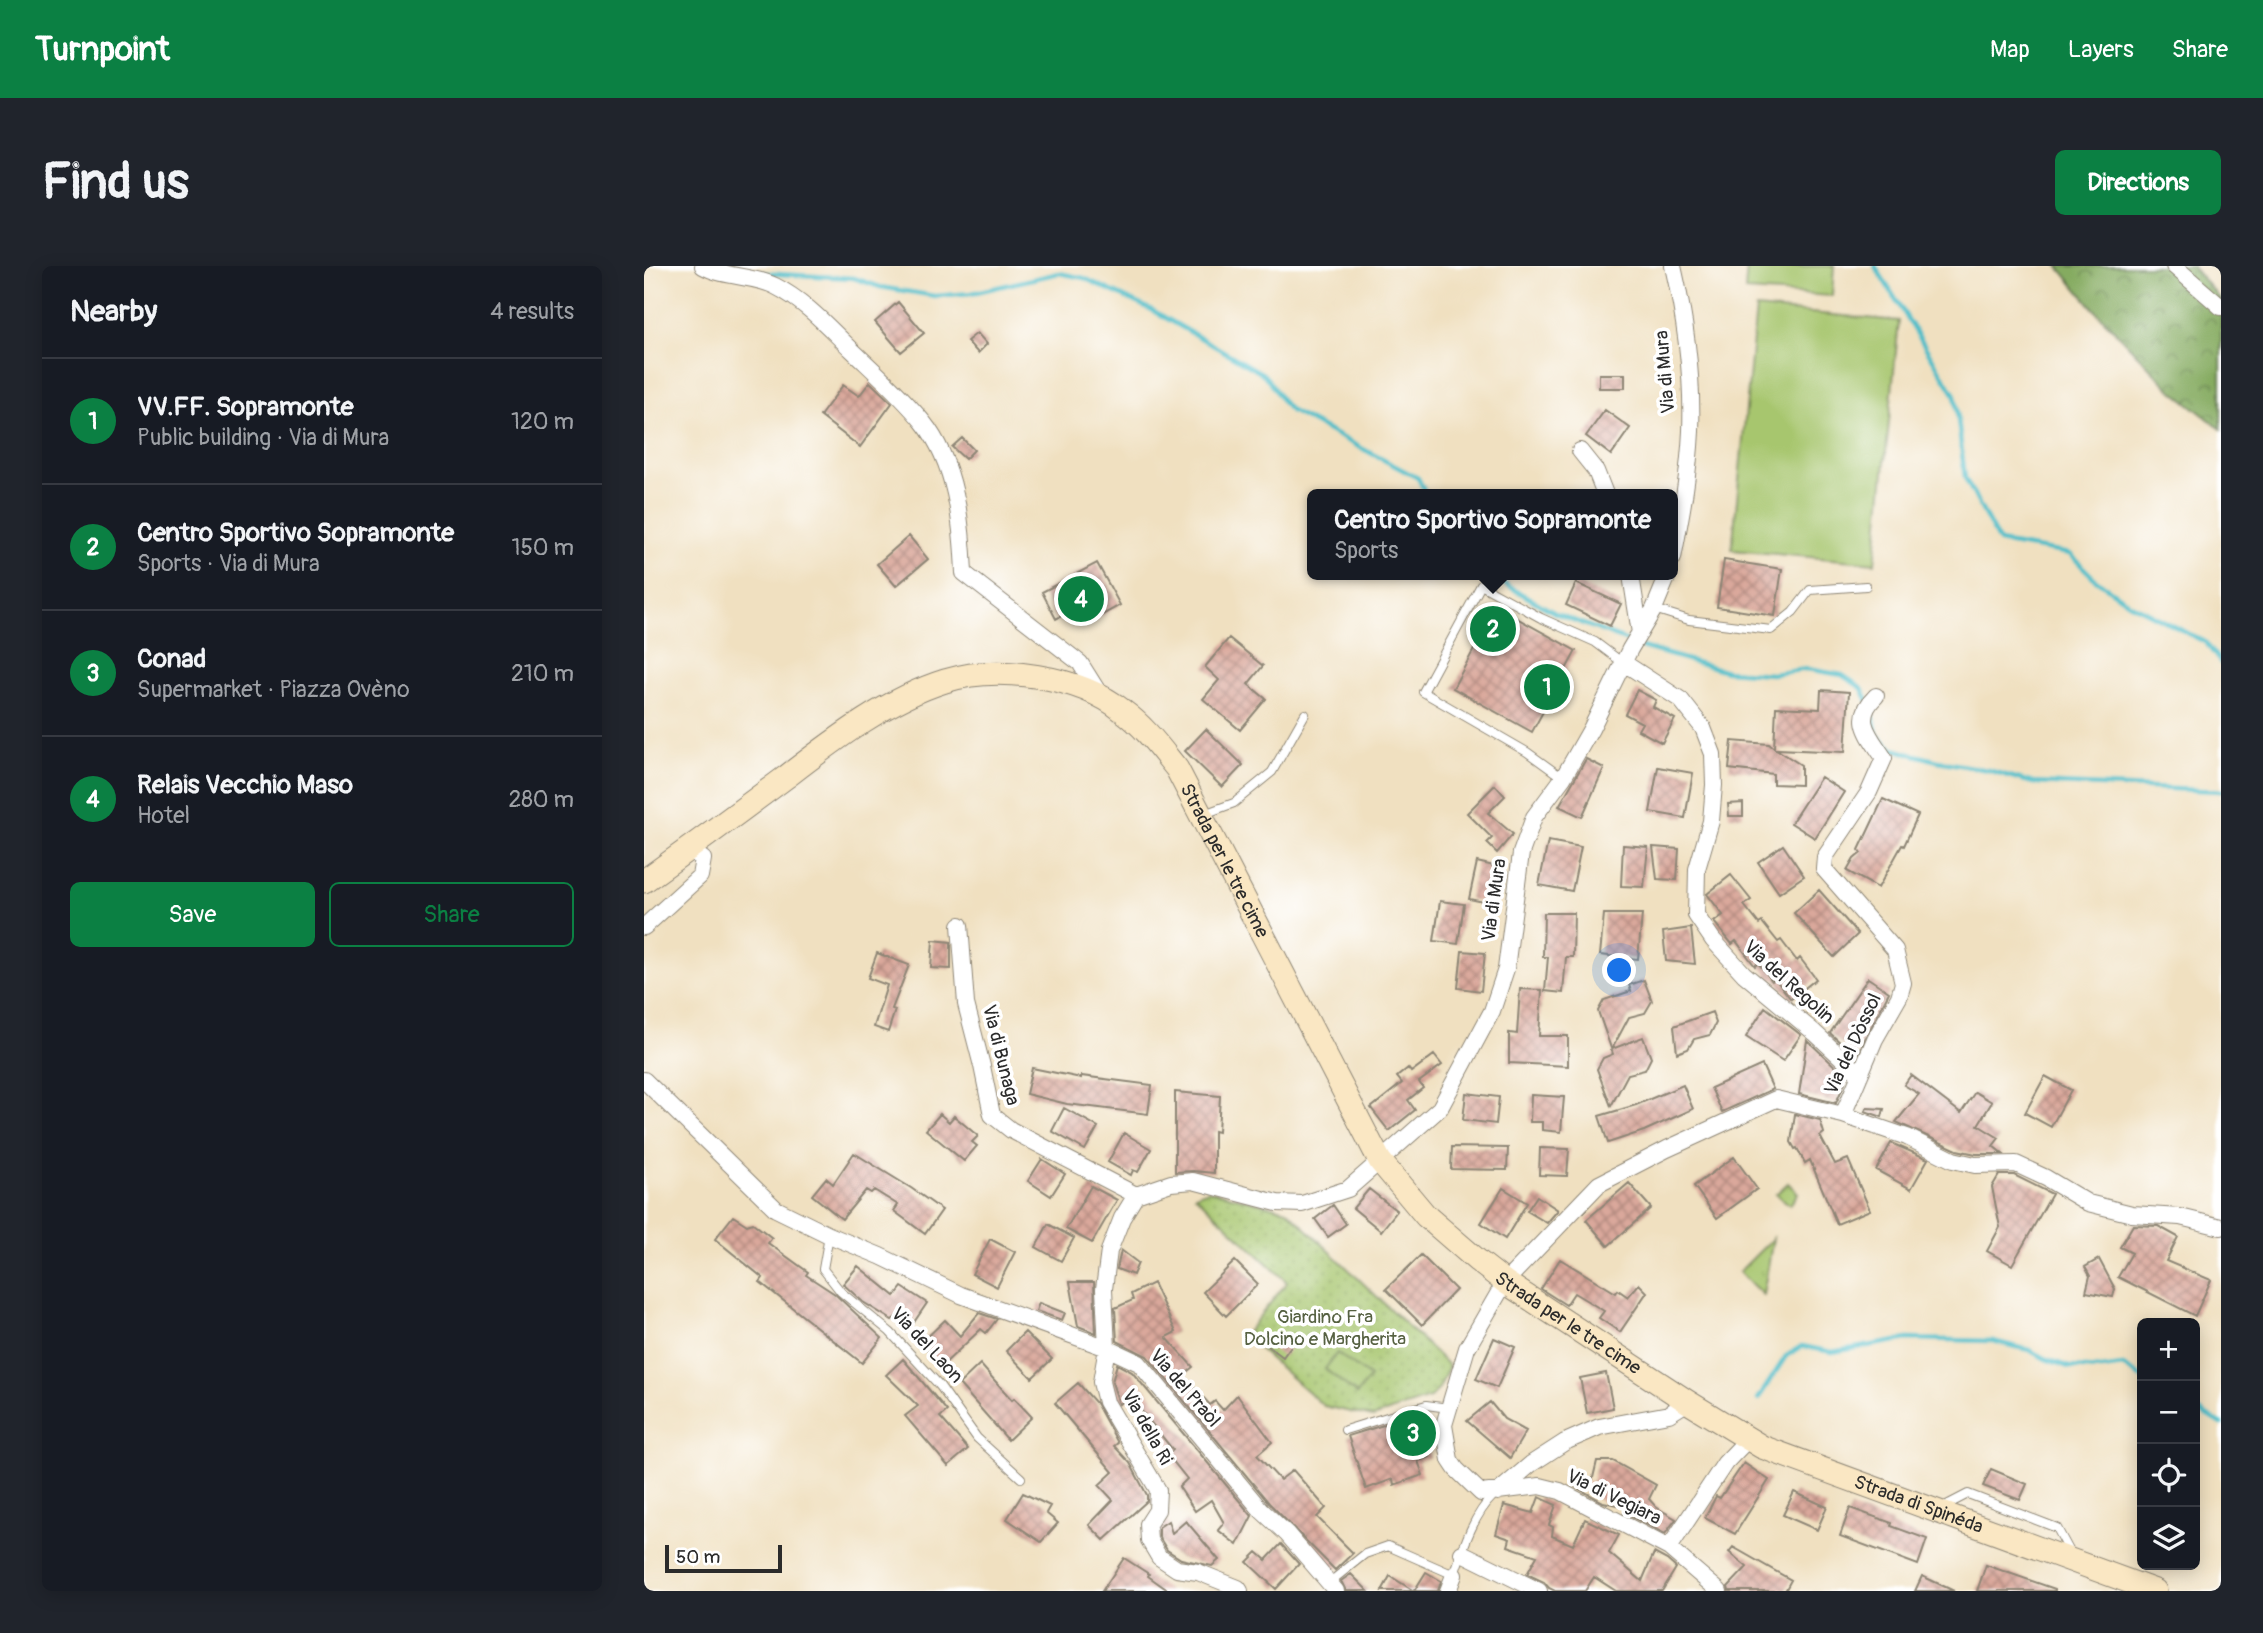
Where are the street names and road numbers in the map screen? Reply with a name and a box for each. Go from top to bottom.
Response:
street label: Via di Mura [1649,329,1681,415]
street label: Strada per le tre cime [1175,780,1275,942]
street label: Via di Mura [1476,857,1512,943]
street label: Via del Regolin [1739,935,1839,1029]
street label: Via del Dòssol [1819,989,1887,1099]
street label: Via di Bunaga [977,1002,1025,1108]
street label: Strada per le tre cime [1490,1266,1646,1380]
street label: Via del Laon [886,1302,968,1388]
street label: Via del Praòl [1144,1344,1226,1432]
street label: Via della Ri [1116,1385,1178,1469]
street label: Via di Vegiara [1563,1464,1666,1530]
street label: Strada di Spinéda [1851,1470,1987,1539]

